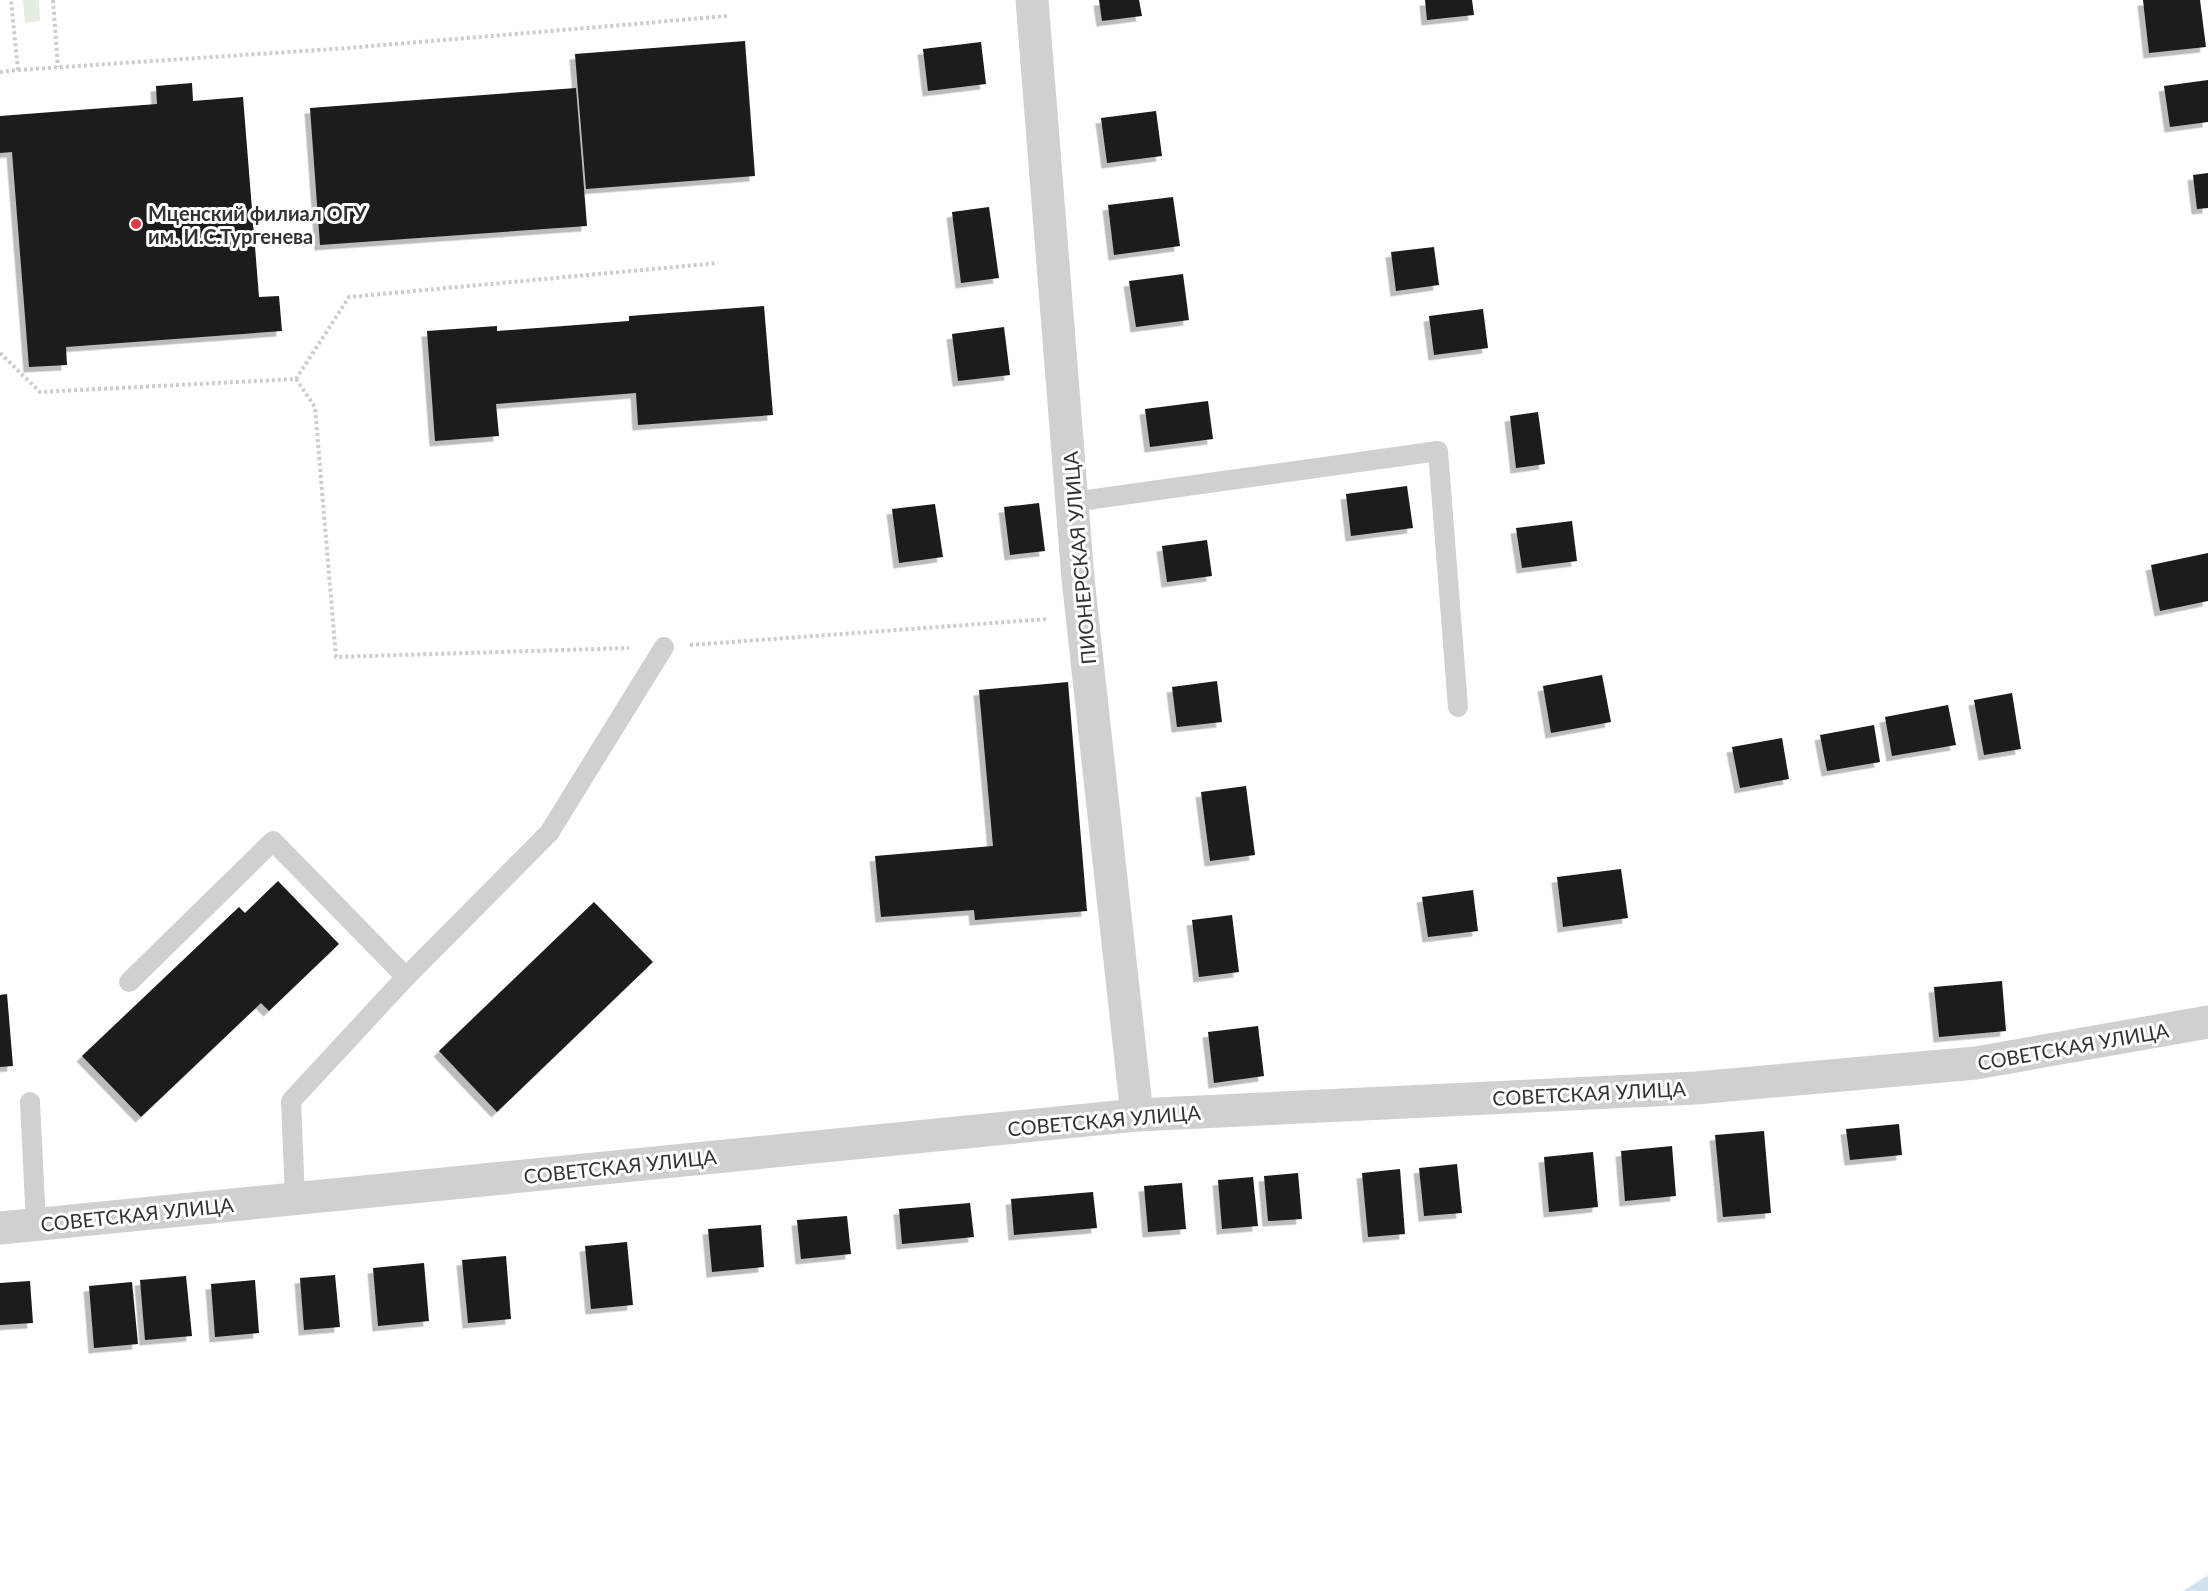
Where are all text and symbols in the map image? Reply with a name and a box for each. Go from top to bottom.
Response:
place label: Мценский филиал ОГУ им. И.С.Тургенева [148,201,368,248]
marker: Мценский филиал ОГУ им. И.С.Тургенева [129,217,143,231]
street label: ПИОНЕРСКАЯ УЛИЦА [1058,450,1100,666]
street label: СОВЕТСКАЯ УЛИЦА [1976,1017,2171,1075]
street label: СОВЕТСКАЯ УЛИЦА [1492,1076,1687,1110]
street label: СОВЕТСКАЯ УЛИЦА [1006,1100,1202,1140]
street label: СОВЕТСКАЯ УЛИЦА [522,1144,718,1188]
street label: СОВЕТСКАЯ УЛИЦА [39,1192,235,1236]

